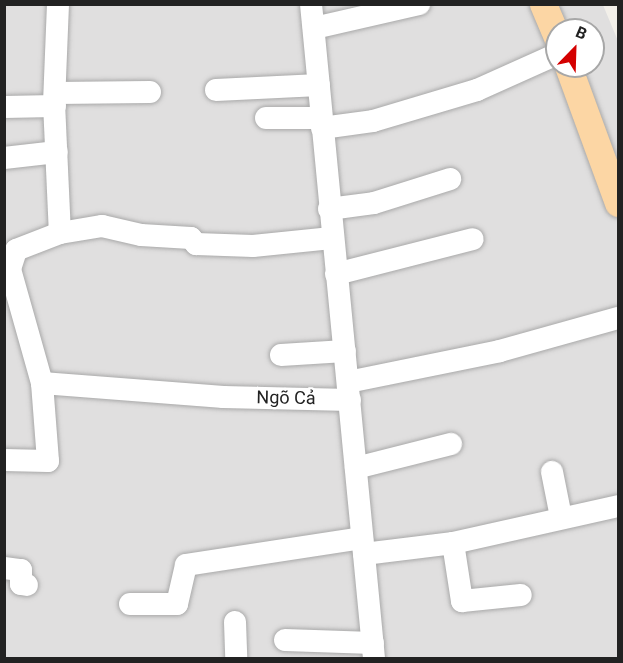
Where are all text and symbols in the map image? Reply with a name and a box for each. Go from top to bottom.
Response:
north arrow [545,18,605,78]
text: B [573,22,590,44]
street label: Ngõ Cả [256,387,316,409]

